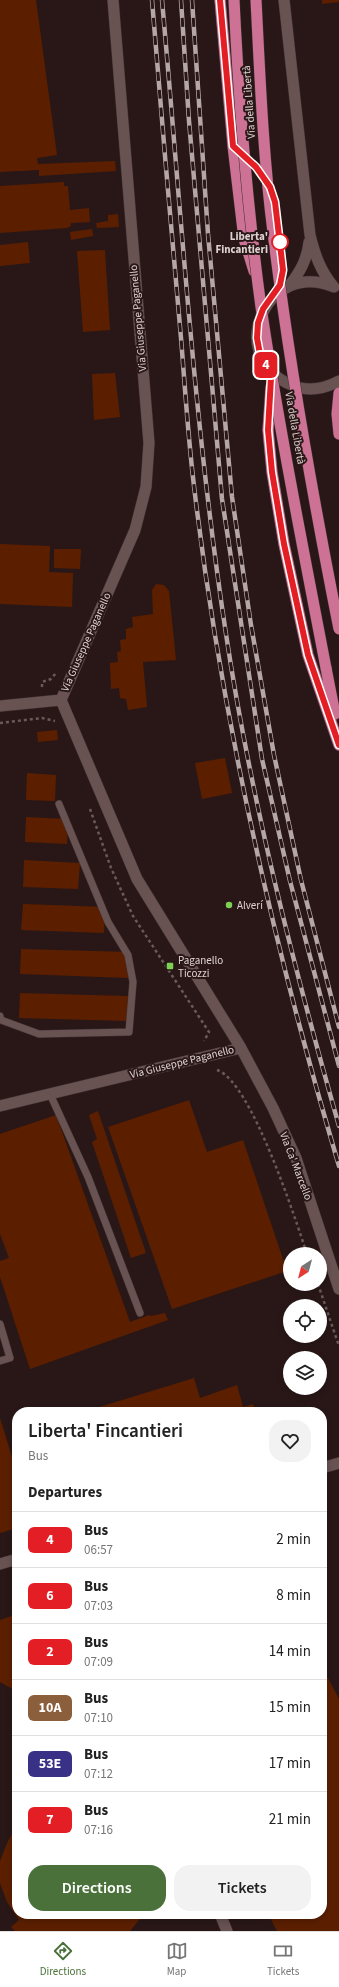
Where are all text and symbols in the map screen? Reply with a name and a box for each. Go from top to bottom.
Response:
street label: Via della Libertà [239,65,259,139]
place label: Liberta' Fincantieri [215,229,268,257]
marker: Liberta' Fincantieri [271,233,289,251]
street label: Via Giuseppe Paganello [126,264,150,372]
line badge: 4 [253,352,279,378]
text: 4 [262,355,270,375]
street label: Via della Libertà [281,391,309,465]
street label: Via Giuseppe Paganello [57,590,115,694]
place label: Alverí [237,898,263,913]
marker: Alverí [224,900,234,910]
place label: Paganello Ticozzi [178,953,223,981]
marker: Paganello Ticozzi [165,961,175,971]
street label: Via Giuseppe Paganello [128,1042,236,1082]
street label: Via Ca' Marcello [276,1130,316,1202]
north arrow [283,1247,327,1291]
map controls [283,1247,327,1395]
button: locate [283,1299,327,1343]
button: layers [283,1351,327,1395]
text: Liberta' Fincantieri [28,1418,183,1445]
button: heart [269,1420,311,1462]
text: Bus [28,1447,48,1465]
text: Departures [28,1482,102,1503]
text: Bus [84,1520,108,1541]
text: 2 min [276,1529,311,1550]
text: 4 [46,1530,54,1550]
text: 06:57 [84,1541,113,1559]
text: Bus [84,1576,108,1597]
text: 8 min [276,1585,311,1606]
text: 6 [46,1586,54,1606]
text: 07:03 [84,1597,113,1615]
text: Bus [84,1632,108,1653]
text: 14 min [269,1641,311,1662]
text: 2 [46,1642,54,1662]
text: 07:09 [84,1653,113,1671]
text: Bus [84,1688,108,1709]
text: 15 min [269,1697,311,1718]
text: 10A [39,1698,61,1718]
text: 07:10 [84,1709,113,1727]
text: Bus [84,1744,108,1765]
text: 17 min [269,1753,311,1774]
text: 53E [39,1754,61,1774]
text: 07:12 [84,1765,113,1783]
text: Bus [84,1800,108,1821]
text: 21 min [269,1809,311,1830]
text: 7 [46,1810,54,1830]
text: 07:16 [84,1821,113,1839]
button: Directions [28,1865,166,1911]
button: Tickets [174,1865,311,1911]
tab: Directions [40,1940,86,1979]
tab: Map [166,1940,188,1979]
tab: Tickets [267,1940,299,1979]

